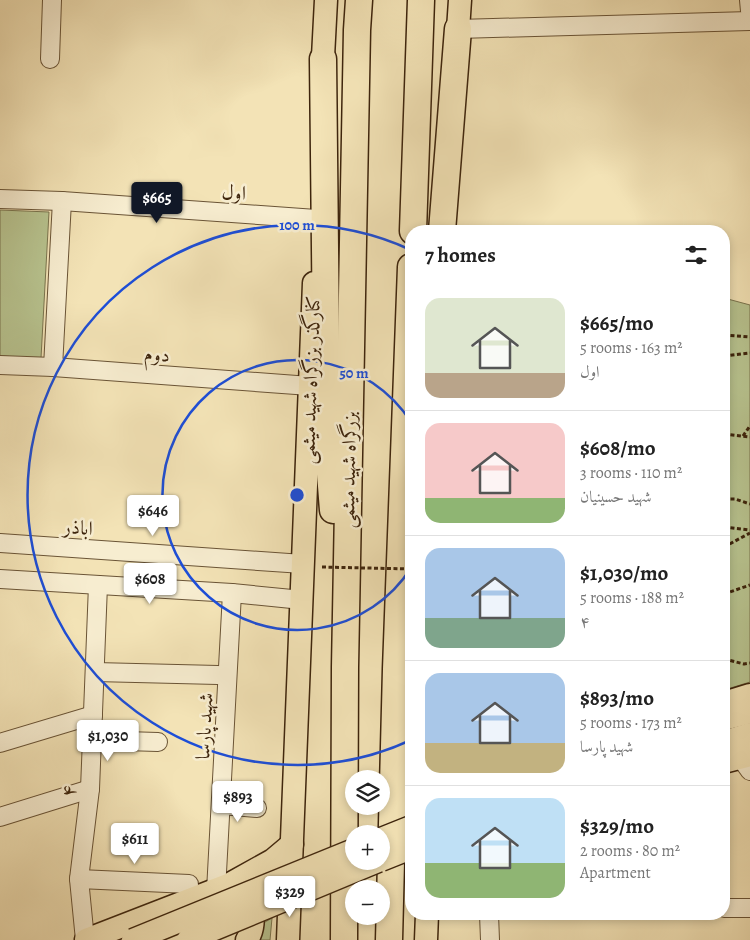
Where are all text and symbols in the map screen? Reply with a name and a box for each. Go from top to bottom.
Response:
street label: اول [221,178,247,207]
pin: $665 [127,182,187,224]
text: $665 [142,187,172,209]
text: 100 m [279,215,315,235]
text: 7 homes [425,241,496,269]
icon: filters [682,241,710,269]
street label: کنارگذر بزرگراه شهید میثمی [293,295,327,465]
text: $665/mo [580,309,654,337]
icon: home [465,318,525,378]
text: 5 rooms · 163 m² [580,337,682,359]
street label: دوم [143,340,171,373]
text: اول [580,361,600,383]
text: 50 m [339,363,369,383]
street label: بزرگراه شهید میثمی [334,411,363,529]
text: $608/mo [580,434,656,462]
icon: home [465,443,525,503]
text: 3 rooms · 110 m² [580,462,682,484]
centre of rings [288,486,306,504]
text: شهید حسینیان [580,486,652,508]
pin: $646 [123,494,183,537]
text: $646 [138,500,168,522]
street label: اباذر [60,513,94,542]
text: $1,030/mo [580,559,668,587]
pin: $608 [120,562,180,605]
text: $608 [135,568,165,590]
icon: home [465,568,525,628]
text: 5 rooms · 188 m² [580,587,684,609]
text: ۴ [580,611,589,633]
text: $893/mo [580,684,654,712]
street label: شهید پارسا [189,692,221,760]
icon: home [465,693,525,753]
text: 5 rooms · 173 m² [580,712,682,734]
pin: $1,030 [67,720,149,762]
text: $1,030 [88,725,128,747]
text: شهید پارسا [580,736,633,758]
map controls [345,770,390,925]
button: layers [345,770,390,815]
pin: $893 [208,780,268,823]
street label: ۴ [55,784,82,798]
text: $893 [223,786,253,808]
text: $329/mo [580,812,654,840]
icon: home [465,818,525,878]
pin: $611 [105,822,165,865]
button: + [345,825,390,870]
text: $611 [122,828,148,850]
text: 2 rooms · 80 m² [580,840,680,862]
text: Apartment [580,862,651,884]
pin: $329 [260,876,320,918]
button: − [345,880,390,925]
text: $329 [275,881,305,903]

